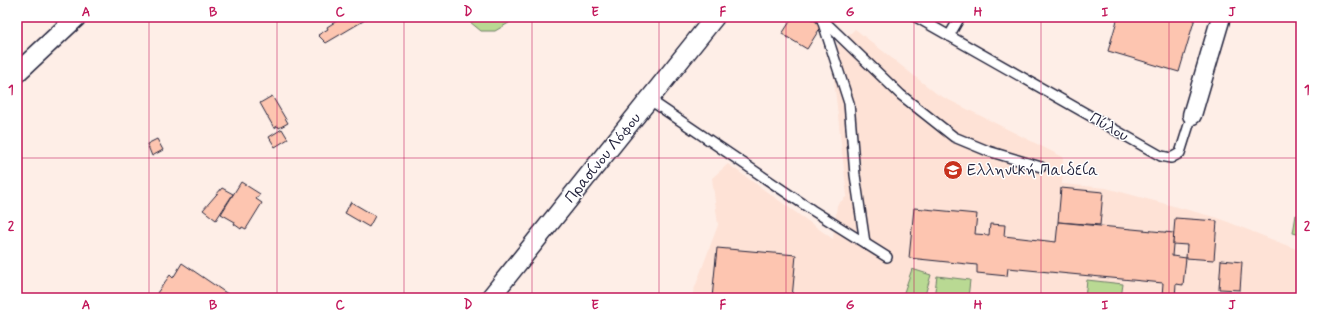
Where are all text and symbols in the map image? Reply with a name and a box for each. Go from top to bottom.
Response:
text: A [82,4,90,21]
text: B [209,4,218,21]
text: C [335,4,345,21]
text: D [464,4,473,21]
text: E [591,4,599,21]
text: F [720,4,727,21]
text: G [846,4,855,21]
text: H [974,4,983,21]
text: I [1102,4,1109,21]
text: J [1228,4,1236,21]
text: 1 [8,82,14,99]
text: 1 [1304,82,1310,99]
street label: Πύλου [1086,107,1132,147]
street label: Πρασίνου Λόφου [560,108,646,208]
school or university icon: Ελληνική Παιδεία [942,159,964,181]
place label: Ελληνική Παιδεία [967,160,1098,181]
text: 2 [8,218,15,235]
text: 2 [1304,218,1311,235]
text: A [82,297,90,314]
text: B [209,297,218,314]
text: C [335,297,345,314]
text: D [464,297,473,314]
text: E [591,297,599,314]
text: F [720,297,727,314]
text: G [846,297,855,314]
text: H [974,297,983,314]
text: I [1102,297,1109,314]
text: J [1228,297,1236,314]

